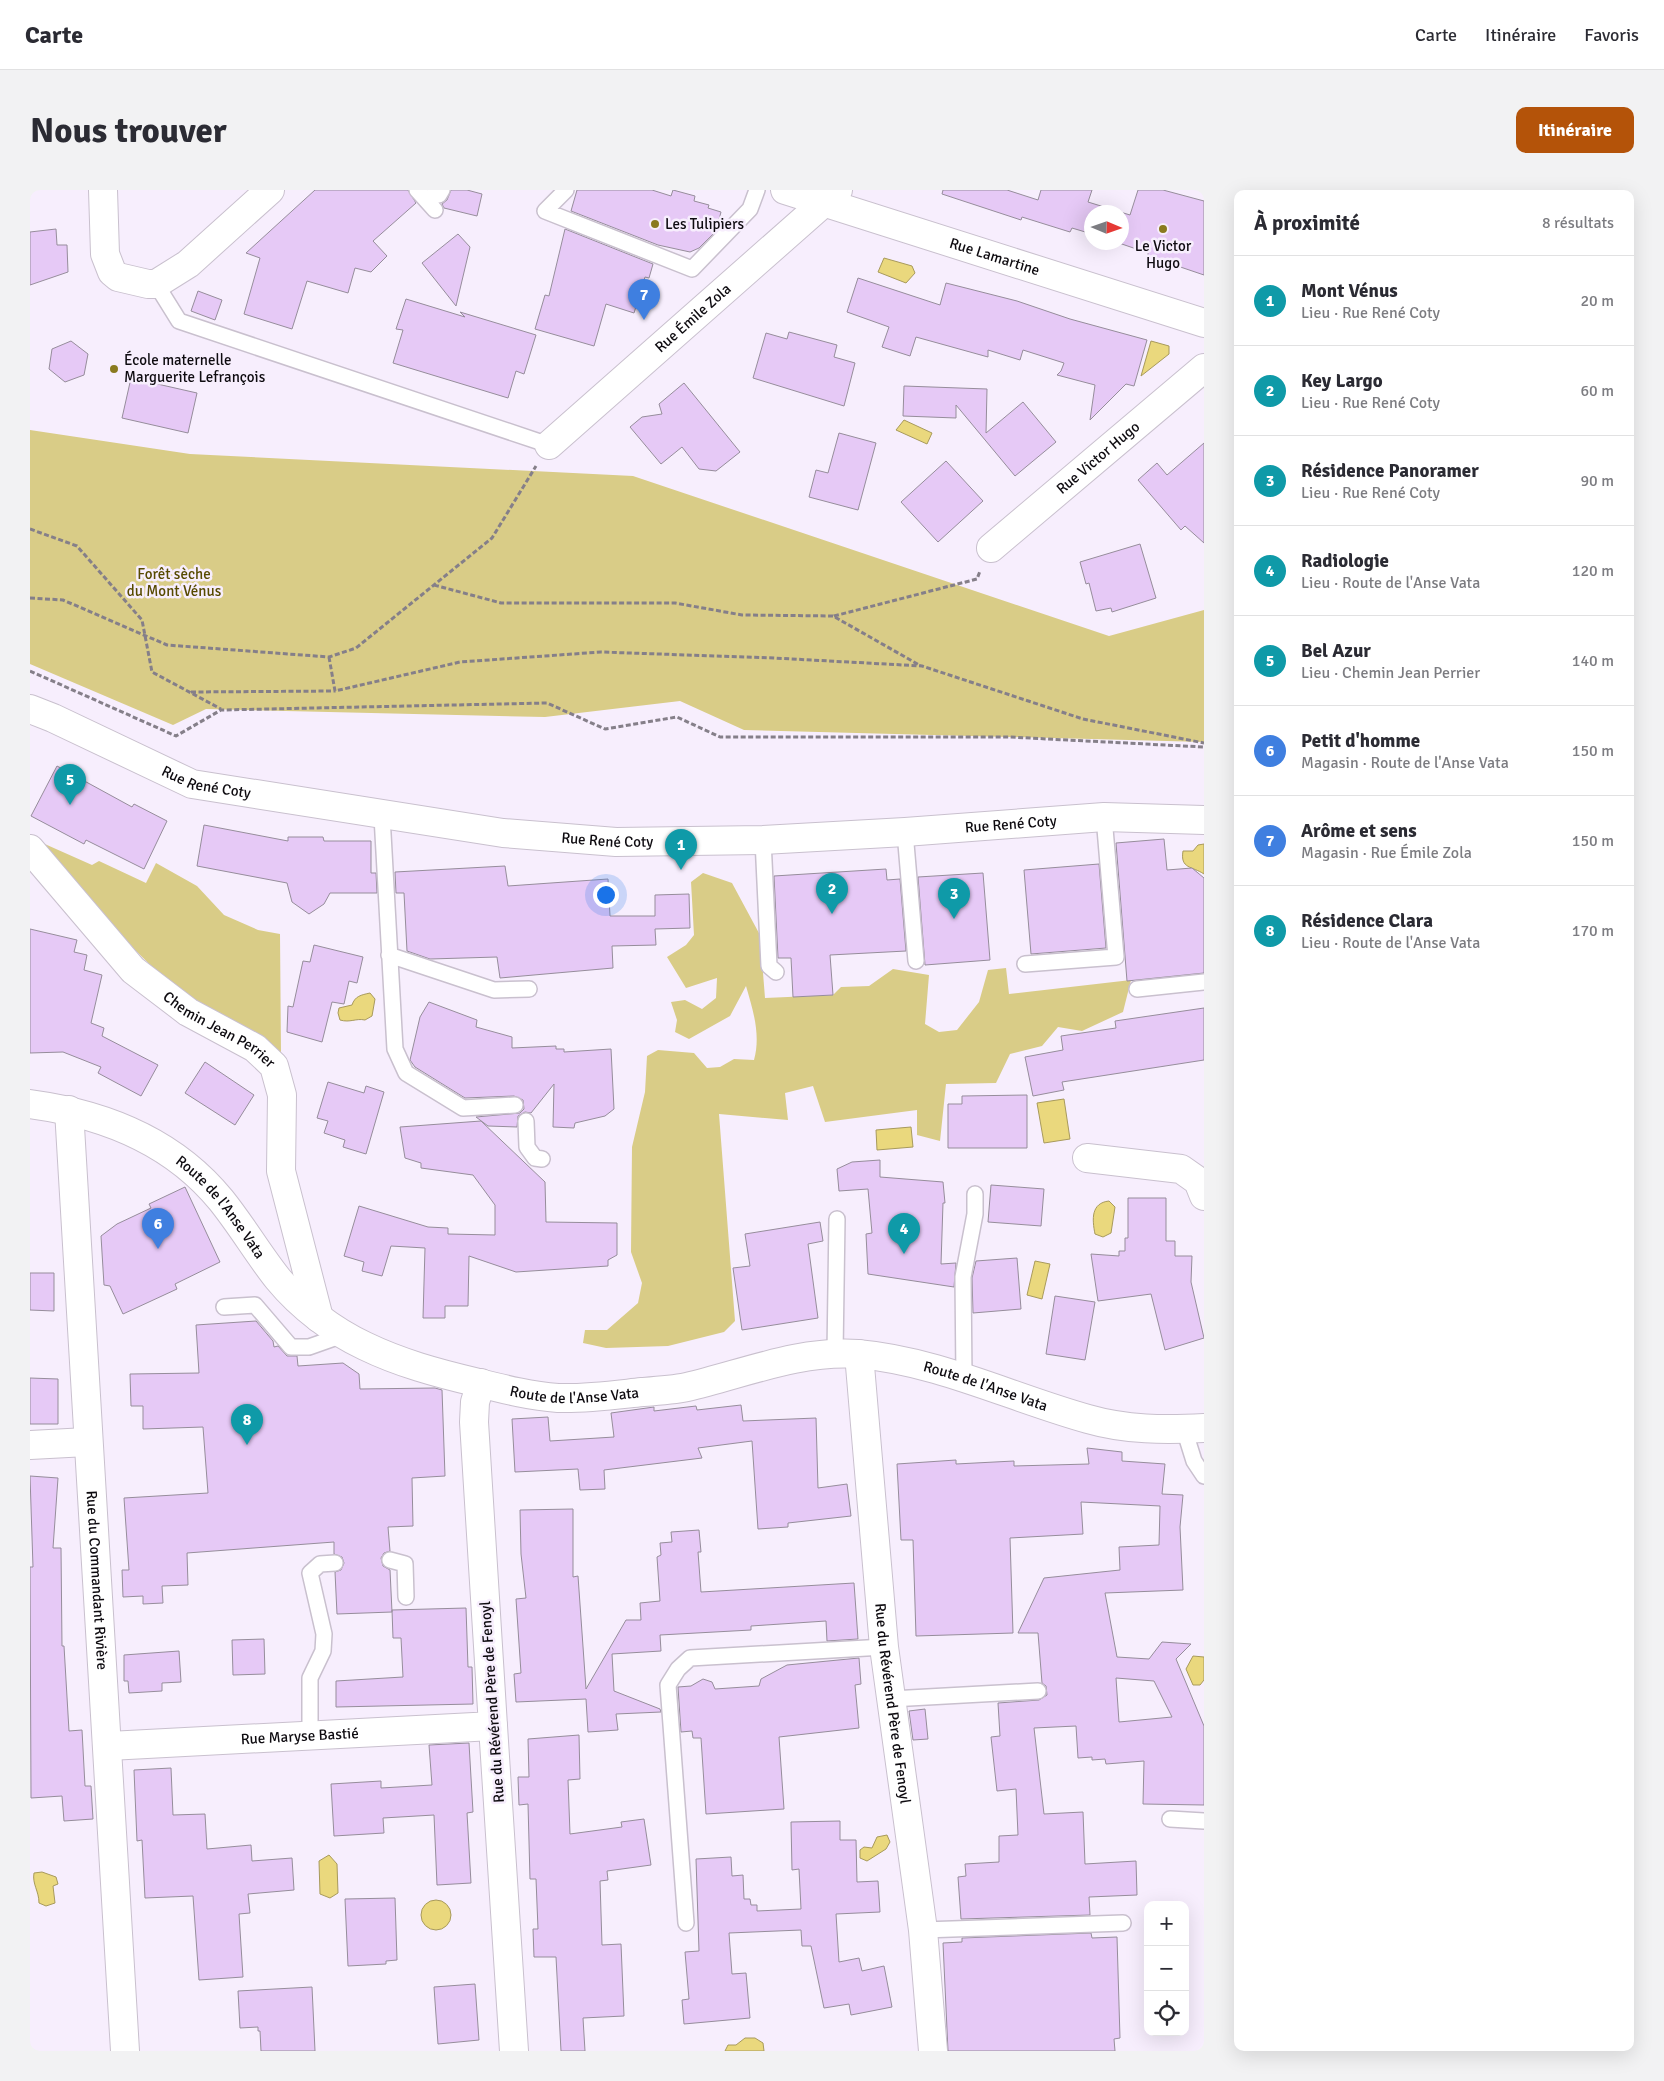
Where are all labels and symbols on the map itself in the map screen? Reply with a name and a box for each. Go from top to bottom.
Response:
north arrow [1084,205,1129,250]
place label: Les Tulipiers [665,215,745,233]
marker: Les Tulipiers [649,218,661,230]
marker: Le Victor Hugo [1157,223,1169,235]
street label: Rue Lamartine [947,234,1042,279]
place label: Le Victor Hugo [1135,237,1192,272]
pin: 7 [628,279,660,320]
street label: Rue Émile Zola [651,280,735,356]
place label: École maternelle Marguerite Lefrançois [124,350,266,386]
marker: École maternelle Marguerite Lefrançois [108,363,120,375]
street label: Rue Victor Hugo [1053,417,1143,498]
park label: Forêt sèche du Mont Vénus [127,565,222,600]
street label: Rue René Coty [159,762,252,802]
pin: 5 [54,764,86,805]
street label: Rue René Coty [964,812,1057,836]
street label: Rue René Coty [561,829,653,851]
pin: 1 [665,829,697,870]
pin: 2 [816,873,848,914]
pin: 3 [938,878,970,919]
your location [593,882,619,908]
street label: Chemin Jean Perrier [160,987,279,1072]
street label: Route de l'Anse Vata [172,1152,269,1262]
pin: 6 [142,1208,174,1249]
pin: 4 [888,1213,920,1254]
street label: Route de l'Anse Vata [921,1357,1050,1415]
street label: Route de l'Anse Vata [508,1382,640,1407]
pin: 8 [231,1404,263,1445]
street label: Rue du Commandant Rivière [82,1490,112,1671]
street label: Rue du Révérend Père de Fenoyl [476,1601,508,1803]
street label: Rue du Révérend Père de Fenoyl [871,1602,914,1805]
street label: Rue Maryse Bastié [240,1724,359,1748]

